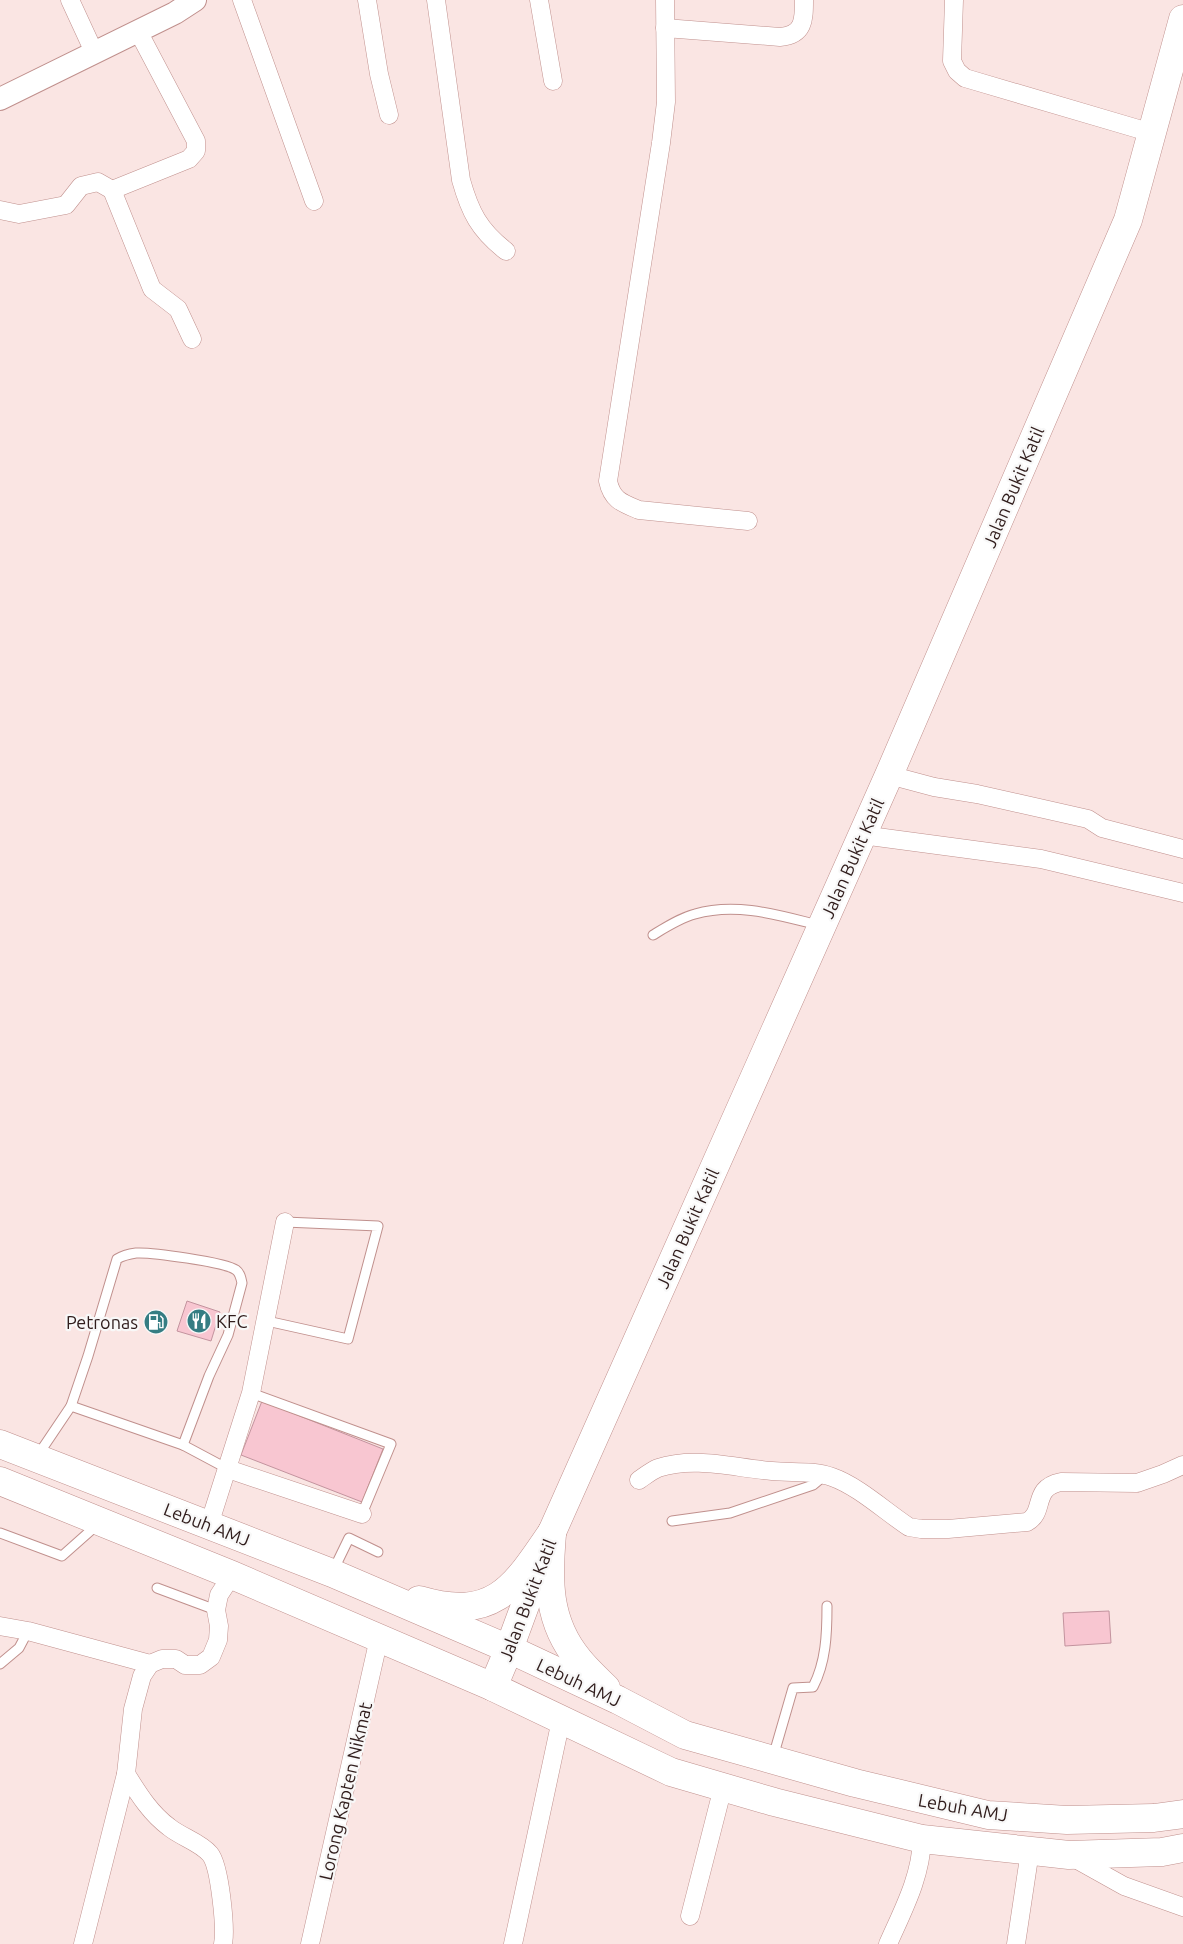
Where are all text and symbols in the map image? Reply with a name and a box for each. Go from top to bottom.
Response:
street label: Jalan Bukit Katil [979,423,1048,550]
street label: Jalan Bukit Katil [817,795,888,921]
street label: Jalan Bukit Katil [652,1165,723,1291]
restaurant icon: KFC [186,1308,212,1334]
fuel station icon: Petronas [143,1309,169,1335]
place label: KFC [216,1311,247,1331]
place label: Petronas [66,1312,138,1332]
street label: Lebuh AMJ [161,1498,253,1550]
street label: Jalan Bukit Katil [495,1536,560,1664]
street label: Lebuh AMJ [534,1654,624,1710]
street label: Lorong Kapten Nikmat [315,1700,375,1882]
street label: Lebuh AMJ [917,1789,1009,1825]

